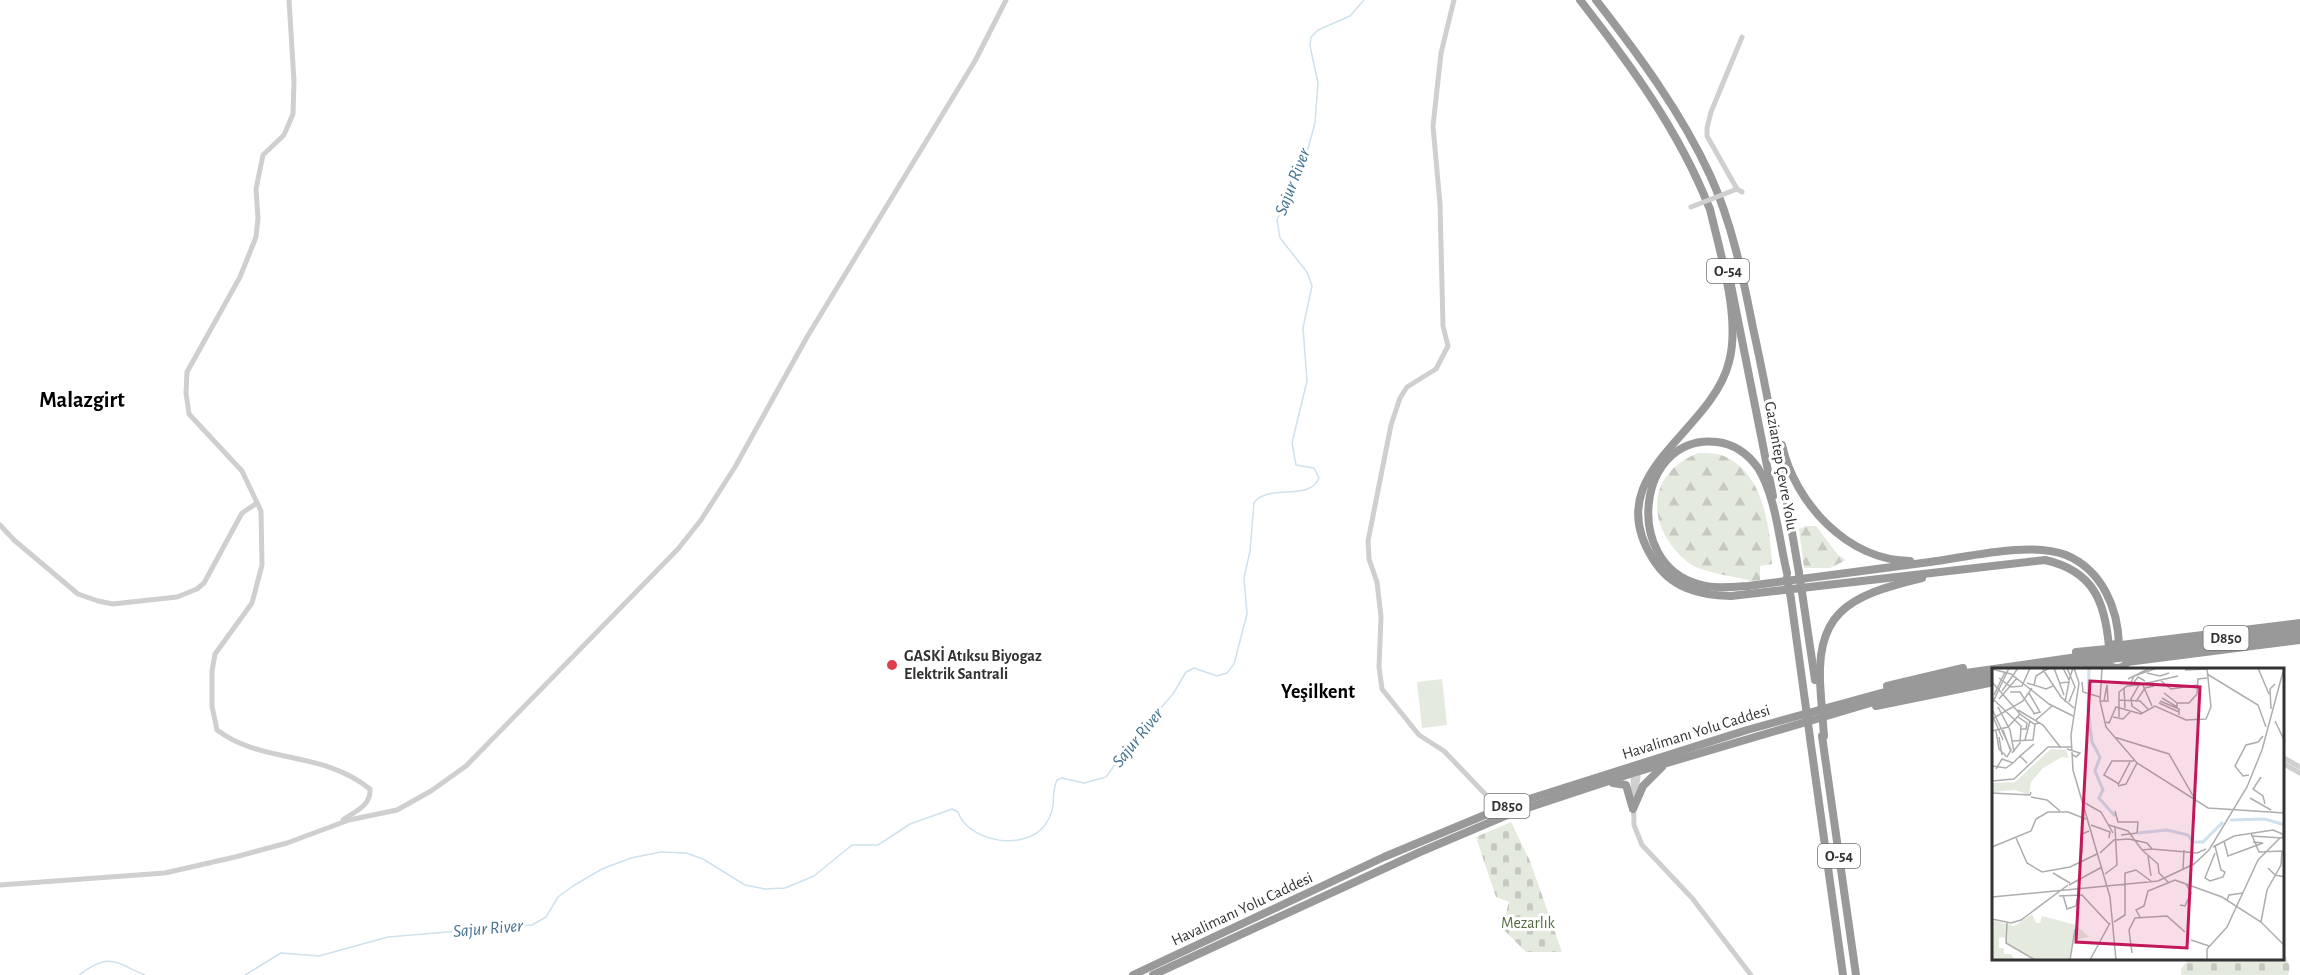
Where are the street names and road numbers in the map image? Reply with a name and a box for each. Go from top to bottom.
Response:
road number: O-54 [1707,259,1749,283]
street label: Gaziantep Çevre Yolu [1762,400,1800,532]
road number: D850 [2204,626,2248,650]
street label: Havalimanı Yolu Caddesi [1620,702,1772,762]
road number: D850 [1484,794,1530,818]
road number: O-54 [1818,844,1860,868]
street label: Havalimanı Yolu Caddesi [1169,869,1315,949]

